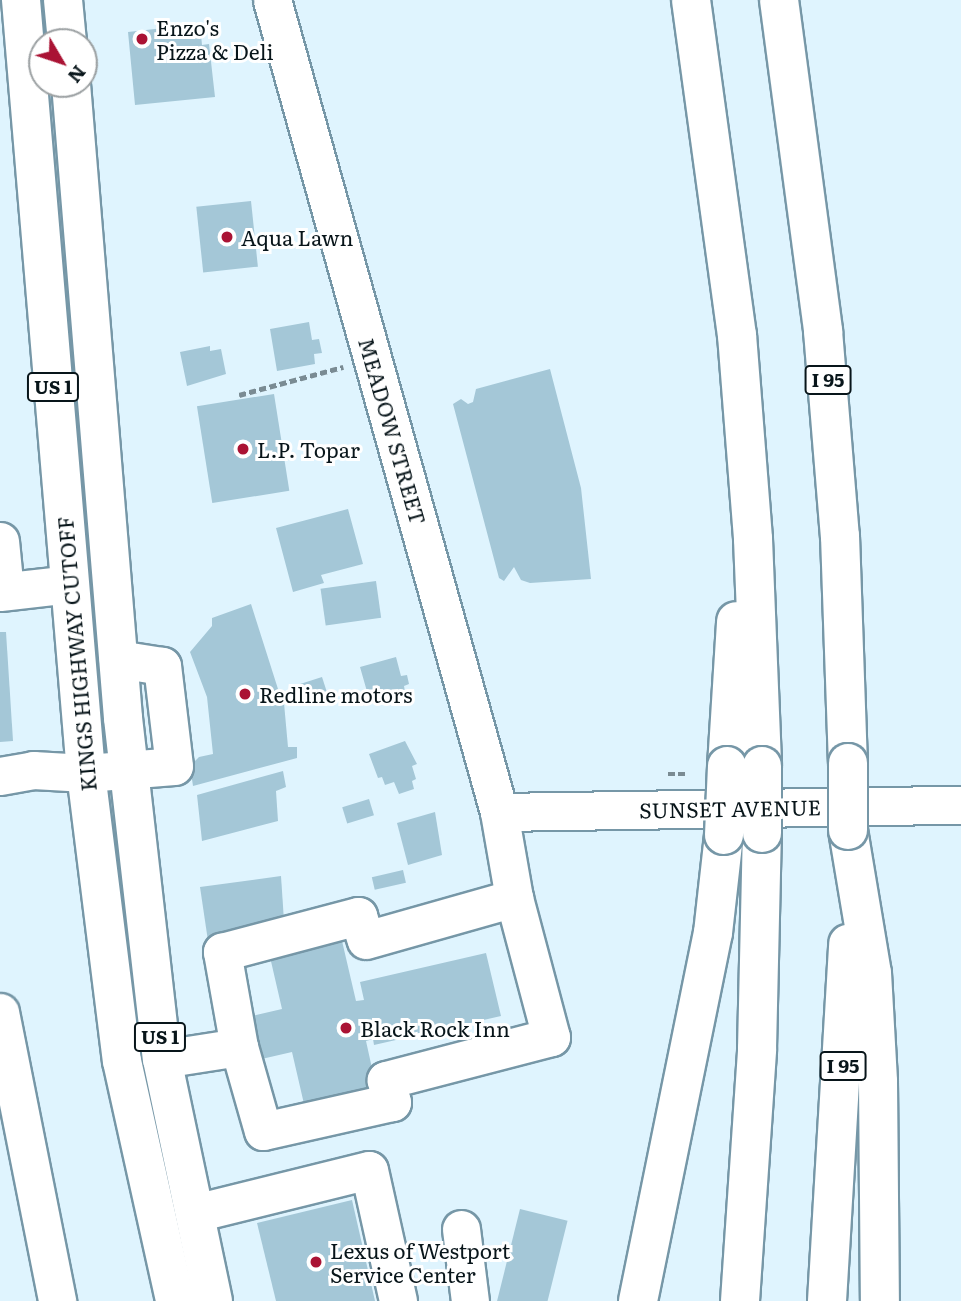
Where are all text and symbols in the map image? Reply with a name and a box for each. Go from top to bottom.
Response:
place label: Enzo's Pizza & Deli [156,14,273,64]
north arrow [28,28,98,98]
marker: Enzo's Pizza & Deli [134,31,150,47]
text: N [62,60,94,90]
place label: Aqua Lawn [241,224,353,250]
marker: Aqua Lawn [219,229,235,245]
street label: MEADOW STREET [354,335,432,527]
road number: I 95 [804,364,852,396]
road number: US 1 [27,372,79,402]
place label: L.P. Topar [257,436,360,462]
marker: L.P. Topar [235,441,251,457]
street label: KINGS HIGHWAY CUTOFF [51,516,101,792]
place label: Redline motors [259,681,412,707]
marker: Redline motors [237,686,253,702]
street label: SUNSET AVENUE [639,794,821,822]
place label: Black Rock Inn [360,1015,510,1041]
marker: Black Rock Inn [338,1020,354,1036]
road number: US 1 [134,1021,186,1052]
road number: I 95 [818,1050,868,1082]
place label: Lexus of Westport Service Center [330,1237,510,1287]
marker: Lexus of Westport Service Center [308,1254,324,1270]

